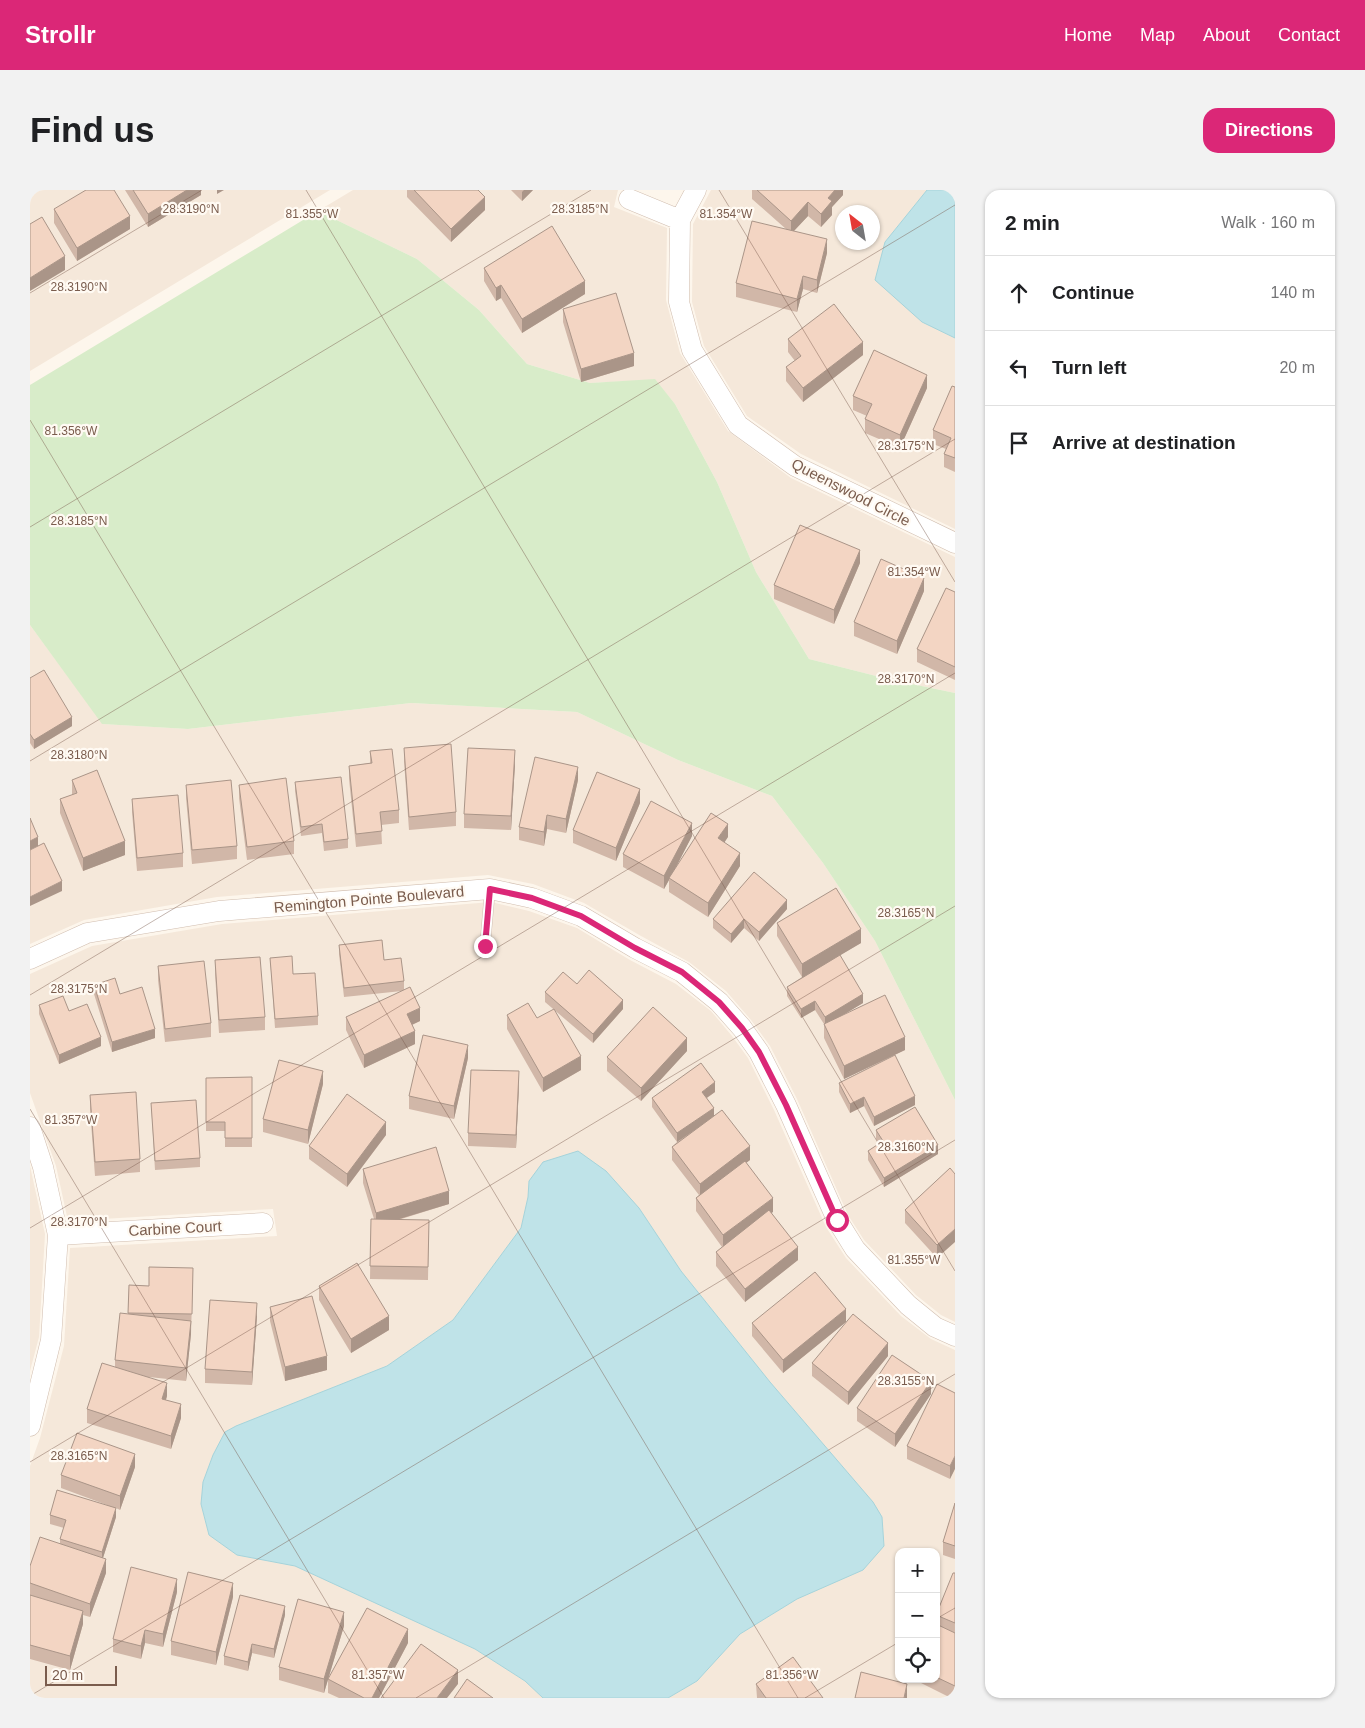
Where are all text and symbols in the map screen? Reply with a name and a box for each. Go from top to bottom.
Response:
text: Strollr [25,21,96,48]
text: Home [1064,25,1112,45]
text: Map [1140,25,1175,45]
text: About [1203,25,1250,45]
text: Contact [1278,25,1340,45]
button: Directions [1203,108,1335,153]
text: Find us [30,110,154,149]
text: 28.3190°N [163,202,219,216]
text: 28.3185°N [552,202,608,216]
north arrow [835,205,880,250]
text: 81.355°W [286,207,339,221]
text: 81.354°W [700,207,753,221]
text: 2 min [1005,211,1060,234]
text: Walk · 160 m [1221,214,1315,231]
icon: ahead [1005,279,1033,307]
text: 28.3190°N [51,280,107,294]
text: Continue [1052,282,1134,303]
text: 140 m [1271,284,1315,301]
icon: left [1005,354,1033,382]
text: Turn left [1052,357,1127,378]
text: 20 m [1279,359,1315,376]
text: 81.356°W [45,424,98,438]
icon: arrive [1005,429,1033,457]
text: Arrive at destination [1052,432,1236,453]
text: 28.3175°N [878,439,934,453]
street label: Queenswood Circle [789,455,913,529]
text: 28.3185°N [51,514,107,528]
text: 81.354°W [888,565,941,579]
text: 28.3170°N [878,672,934,686]
text: 28.3180°N [51,748,107,762]
street label: Remington Pointe Boulevard [273,882,465,916]
text: 28.3165°N [878,906,934,920]
route end [474,935,497,958]
text: 28.3175°N [51,982,107,996]
text: 81.357°W [45,1113,98,1127]
text: 28.3160°N [878,1140,934,1154]
route start [826,1209,849,1232]
text: 28.3170°N [51,1215,107,1229]
street label: Carbine Court [128,1217,223,1239]
text: 81.355°W [888,1253,941,1267]
text: 28.3155°N [878,1374,934,1388]
text: 28.3165°N [51,1449,107,1463]
map controls [895,1548,940,1683]
button: + [895,1548,940,1593]
button: − [895,1593,940,1638]
button: locate [895,1638,940,1683]
scale bar [45,1663,118,1686]
text: 20 m [52,1667,83,1683]
text: 81.357°W [352,1668,405,1682]
text: 81.356°W [766,1668,819,1682]

